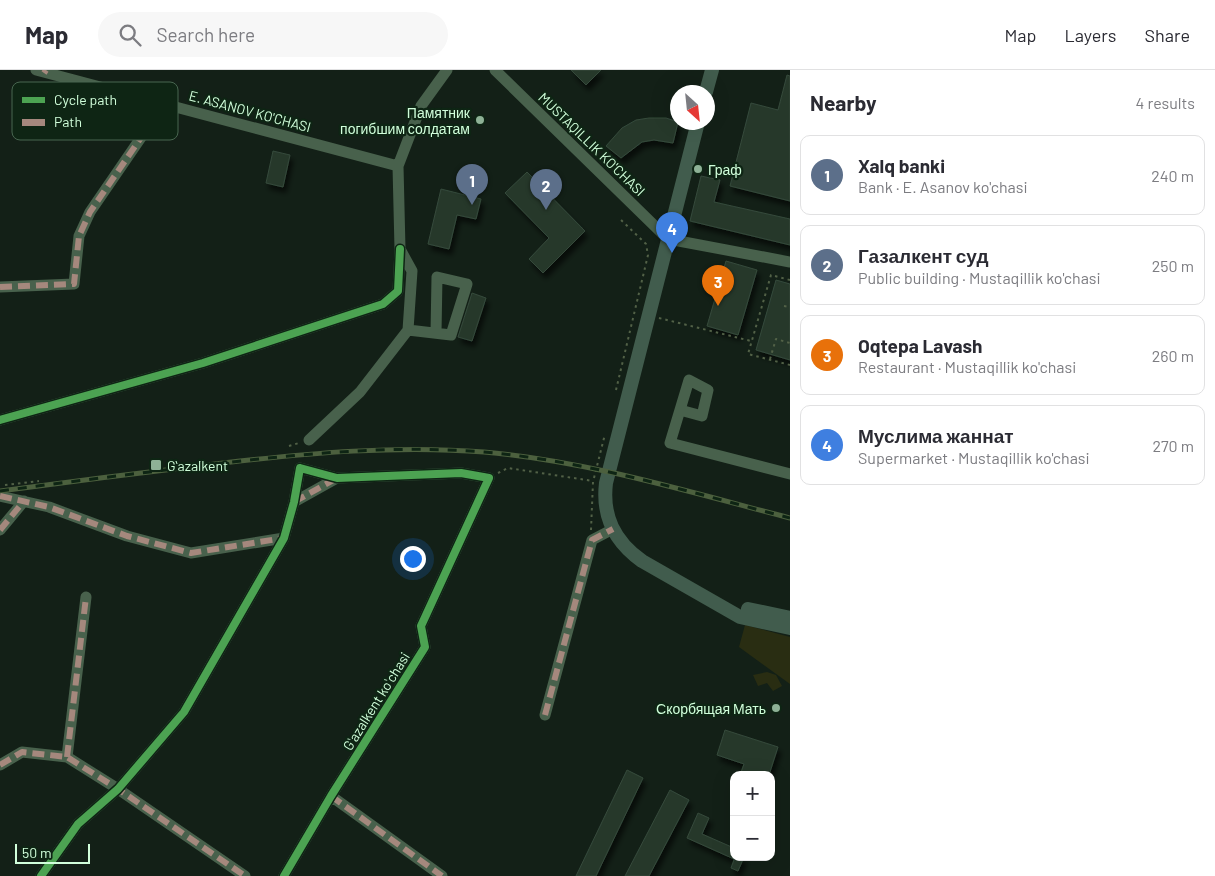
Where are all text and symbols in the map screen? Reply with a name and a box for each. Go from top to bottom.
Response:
search box [98,12,448,57]
text: Map [25,20,68,49]
icon: search [116,21,144,49]
text: Search here [156,23,255,46]
text: Map [1004,24,1036,46]
text: Layers [1064,24,1117,46]
text: Share [1145,24,1190,46]
legend [12,82,178,140]
north arrow [670,85,715,130]
street label: E. ASANOV KO'CHASI [187,87,313,135]
street label: MUSTAQILLIK KO'CHASI [535,89,649,199]
text: Nearby [810,90,876,115]
text: Cycle path [54,91,117,108]
text: 4 results [1135,93,1195,112]
place label: Памятник погибшим солдатам [340,104,471,137]
text: Path [54,113,82,130]
marker: Памятник погибшим солдатам [474,114,486,126]
text: Xalq banki [858,154,945,177]
place label: Граф [708,161,742,178]
marker: Граф [692,163,704,175]
pin: 1 [456,164,488,205]
text: 1 [824,166,830,185]
text: 240 m [1151,166,1194,185]
pin: 2 [530,169,562,210]
text: Bank · E. Asanov ko'chasi [858,177,1028,196]
pin: 4 [656,212,688,253]
text: Газалкент суд [858,244,989,267]
text: 2 [823,256,831,275]
text: 250 m [1152,256,1194,275]
pin: 3 [702,265,734,306]
text: Public building · Mustaqillik ko'chasi [858,268,1101,287]
text: Oqtepa Lavash [858,334,982,357]
text: 3 [823,346,831,365]
text: 260 m [1152,346,1194,365]
text: Restaurant · Mustaqillik ko'chasi [858,357,1076,376]
text: Муслима жаннат [858,424,1014,447]
text: 4 [822,436,832,455]
text: 270 m [1152,436,1194,455]
text: Supermarket · Mustaqillik ko'chasi [858,448,1090,467]
place label: Gʻazalkent [167,457,228,474]
marker: Gʻazalkent [149,458,163,472]
your location [400,546,426,572]
street label: Gʻazalkent koʻchasi [339,649,413,753]
place label: Скорбящая Мать [656,700,766,717]
marker: Скорбящая Мать [770,702,782,714]
map controls [730,771,775,861]
button: + [730,771,775,816]
button: − [730,816,775,861]
scale bar [15,841,90,864]
text: 50 m [22,844,51,861]

